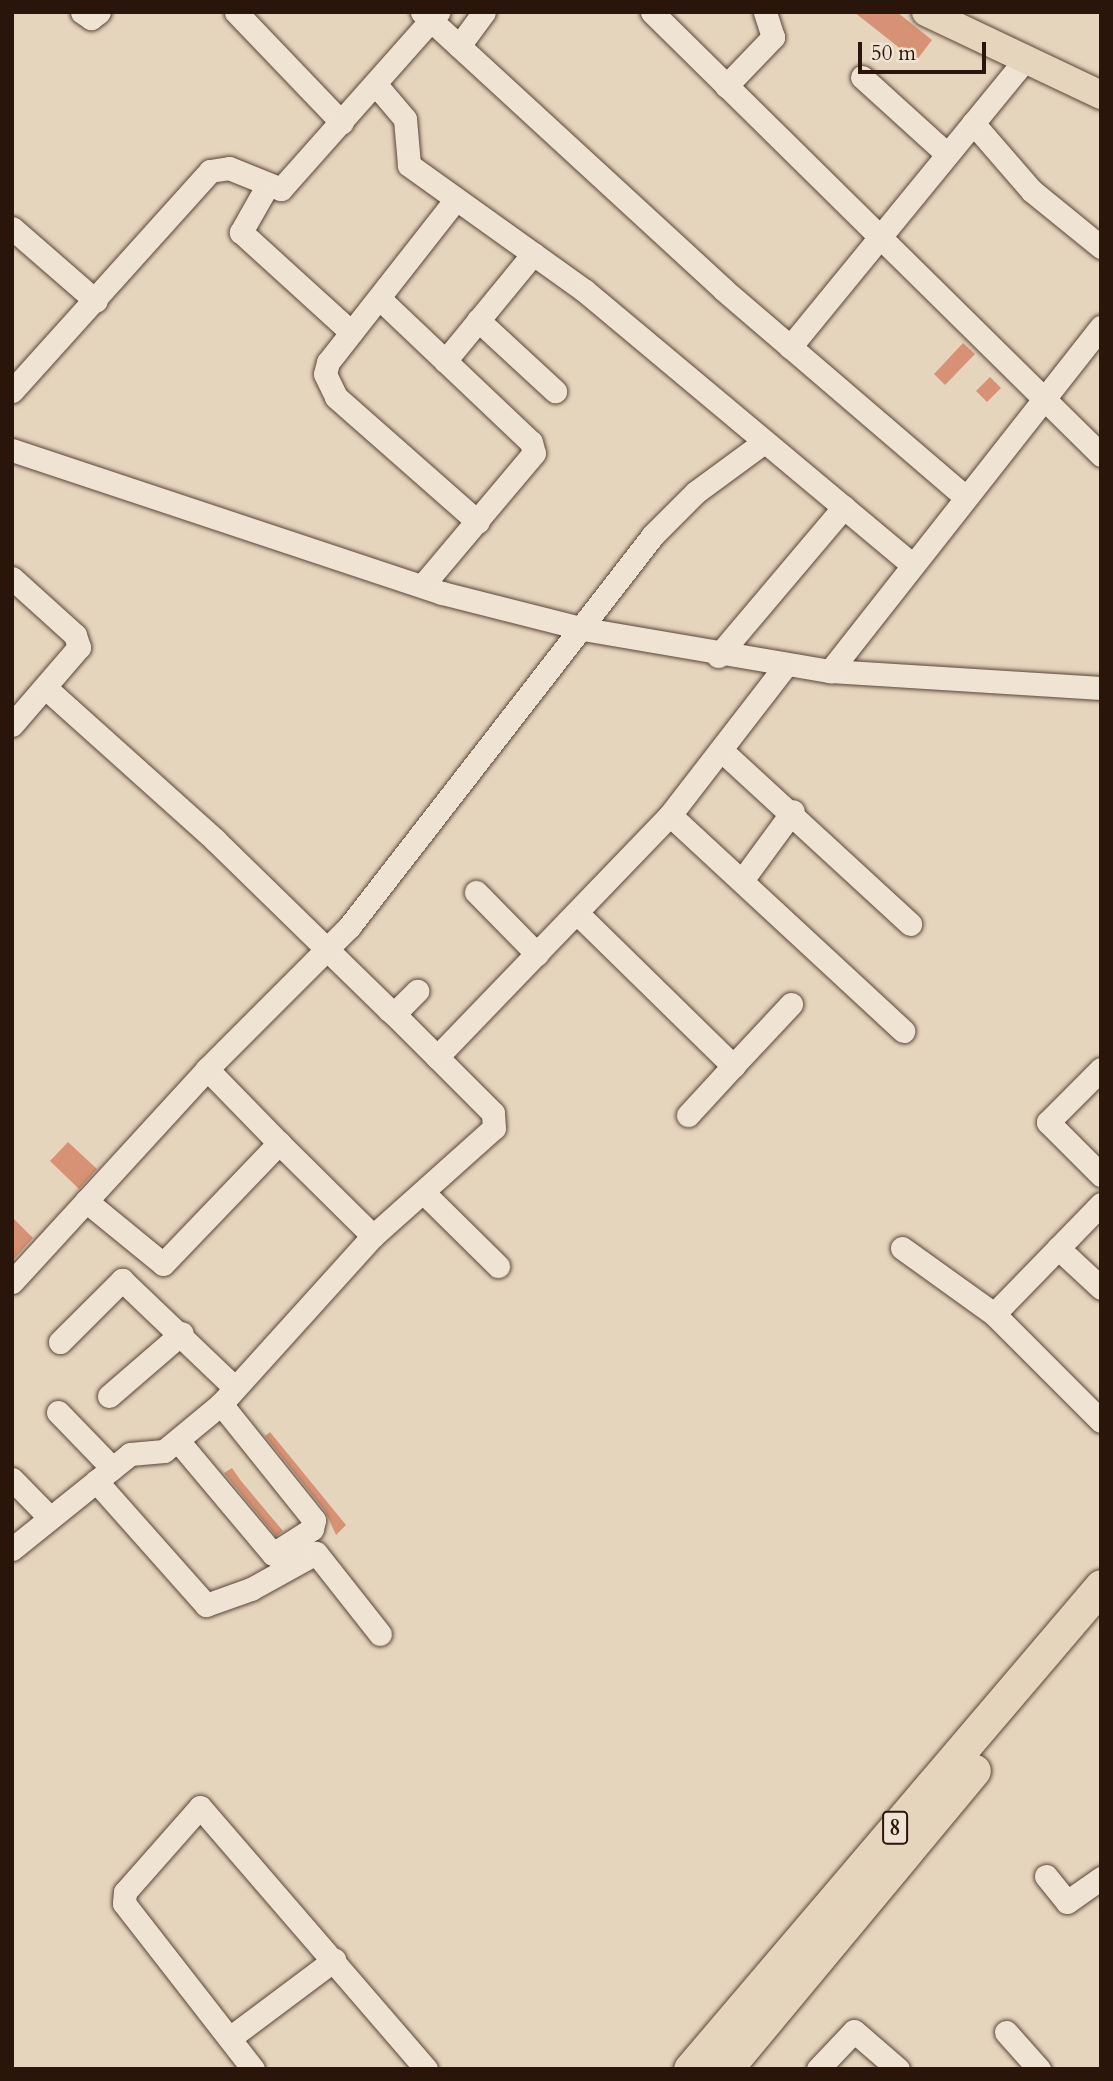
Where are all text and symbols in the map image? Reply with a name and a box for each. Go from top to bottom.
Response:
scale bar [861,28,989,72]
text: 50 m [871,39,916,68]
road number: 8 [881,1809,909,1848]

